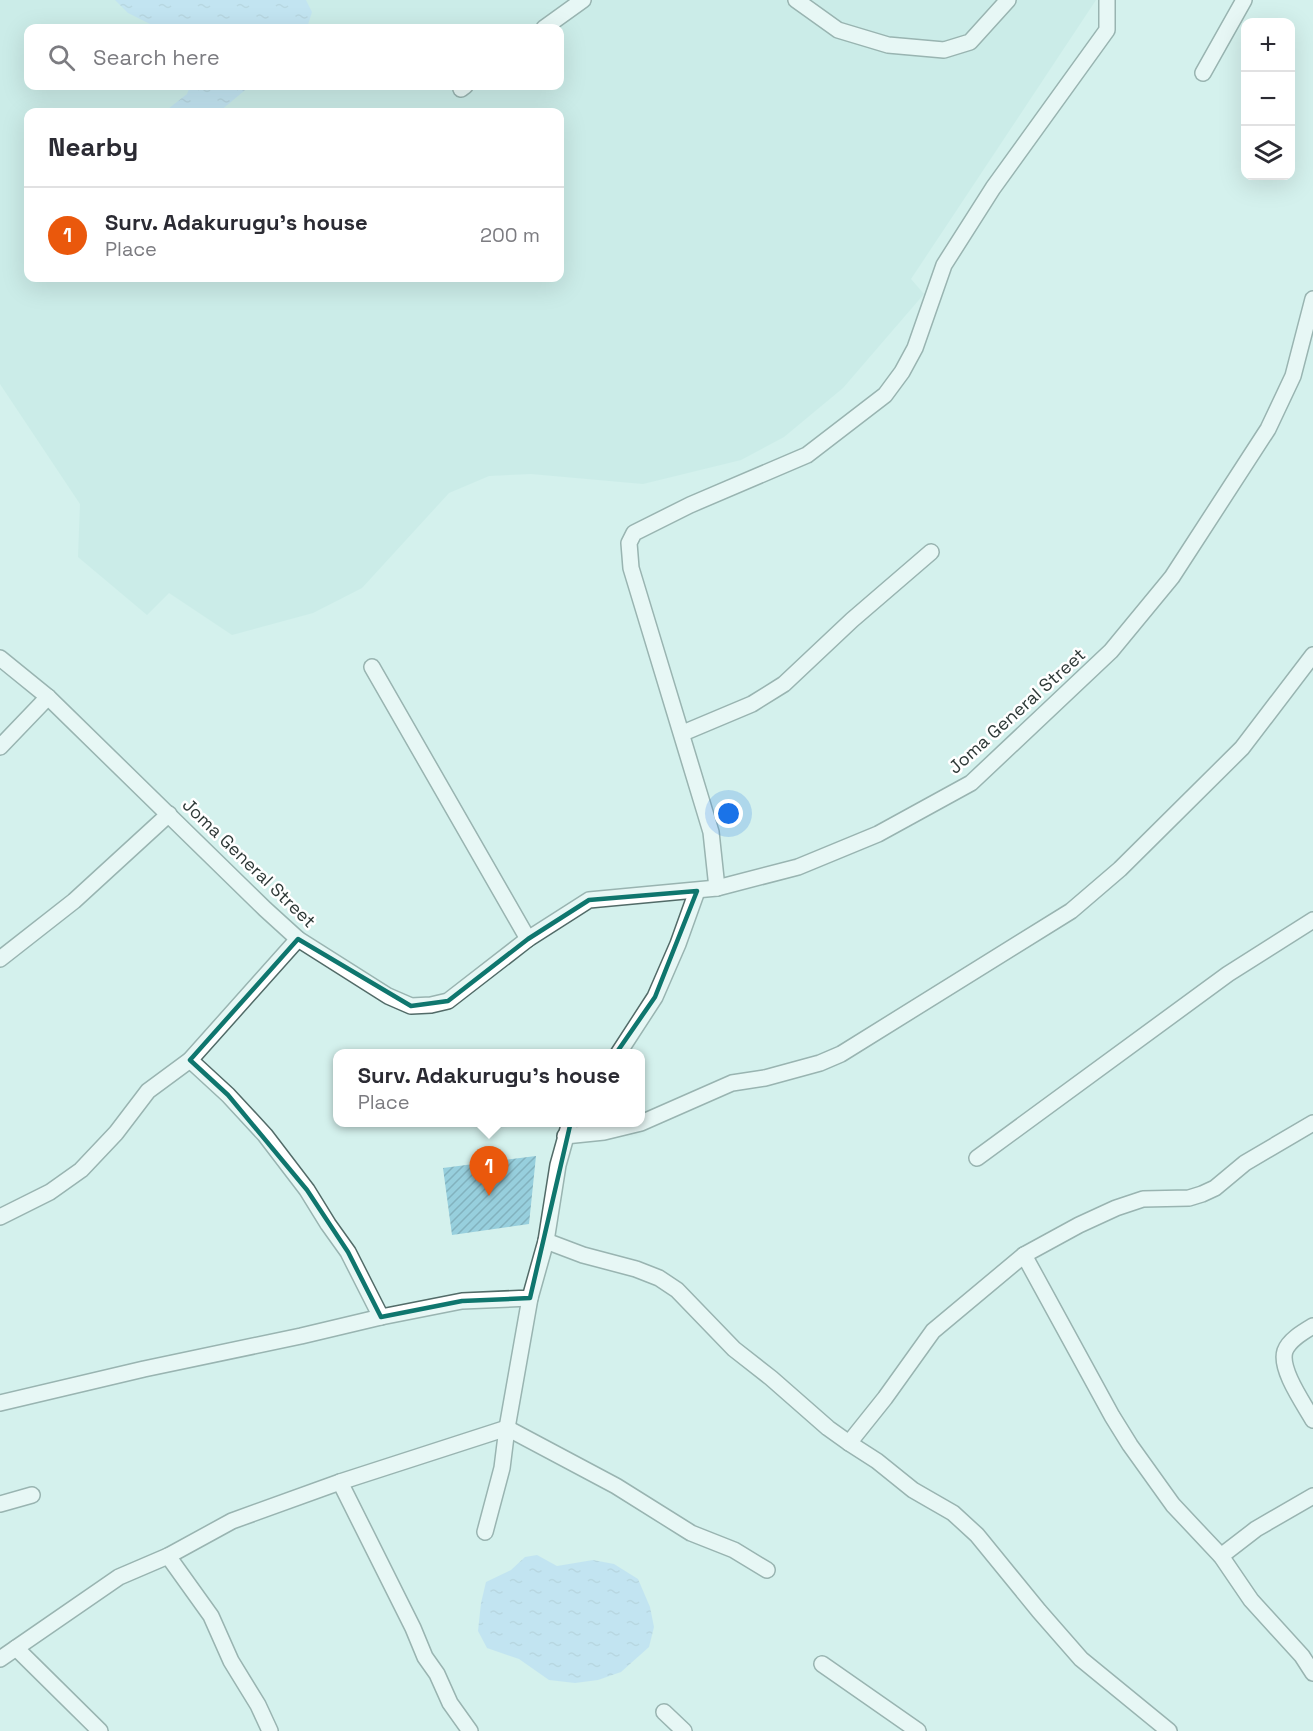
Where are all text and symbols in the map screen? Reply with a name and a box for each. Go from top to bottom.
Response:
map controls [1241,18,1295,180]
button: + [1241,18,1295,72]
search box [24,24,564,90]
icon: search [45,41,78,74]
text: Search here [93,43,220,71]
button: − [1241,72,1295,126]
button: layers [1241,126,1295,180]
text: Nearby [48,130,138,164]
text: Surv. Adakurugu's house [105,208,368,236]
text: 1 [63,222,72,248]
text: 200 m [480,222,540,248]
text: Place [105,236,157,262]
street label: Joma General Street [943,643,1090,778]
street label: Joma General Street [178,793,321,932]
your location [714,799,743,828]
popup [333,1049,645,1127]
text: Surv. Adakurugu's house [358,1061,620,1089]
text: Place [358,1089,410,1115]
pin: 1 [470,1146,508,1196]

